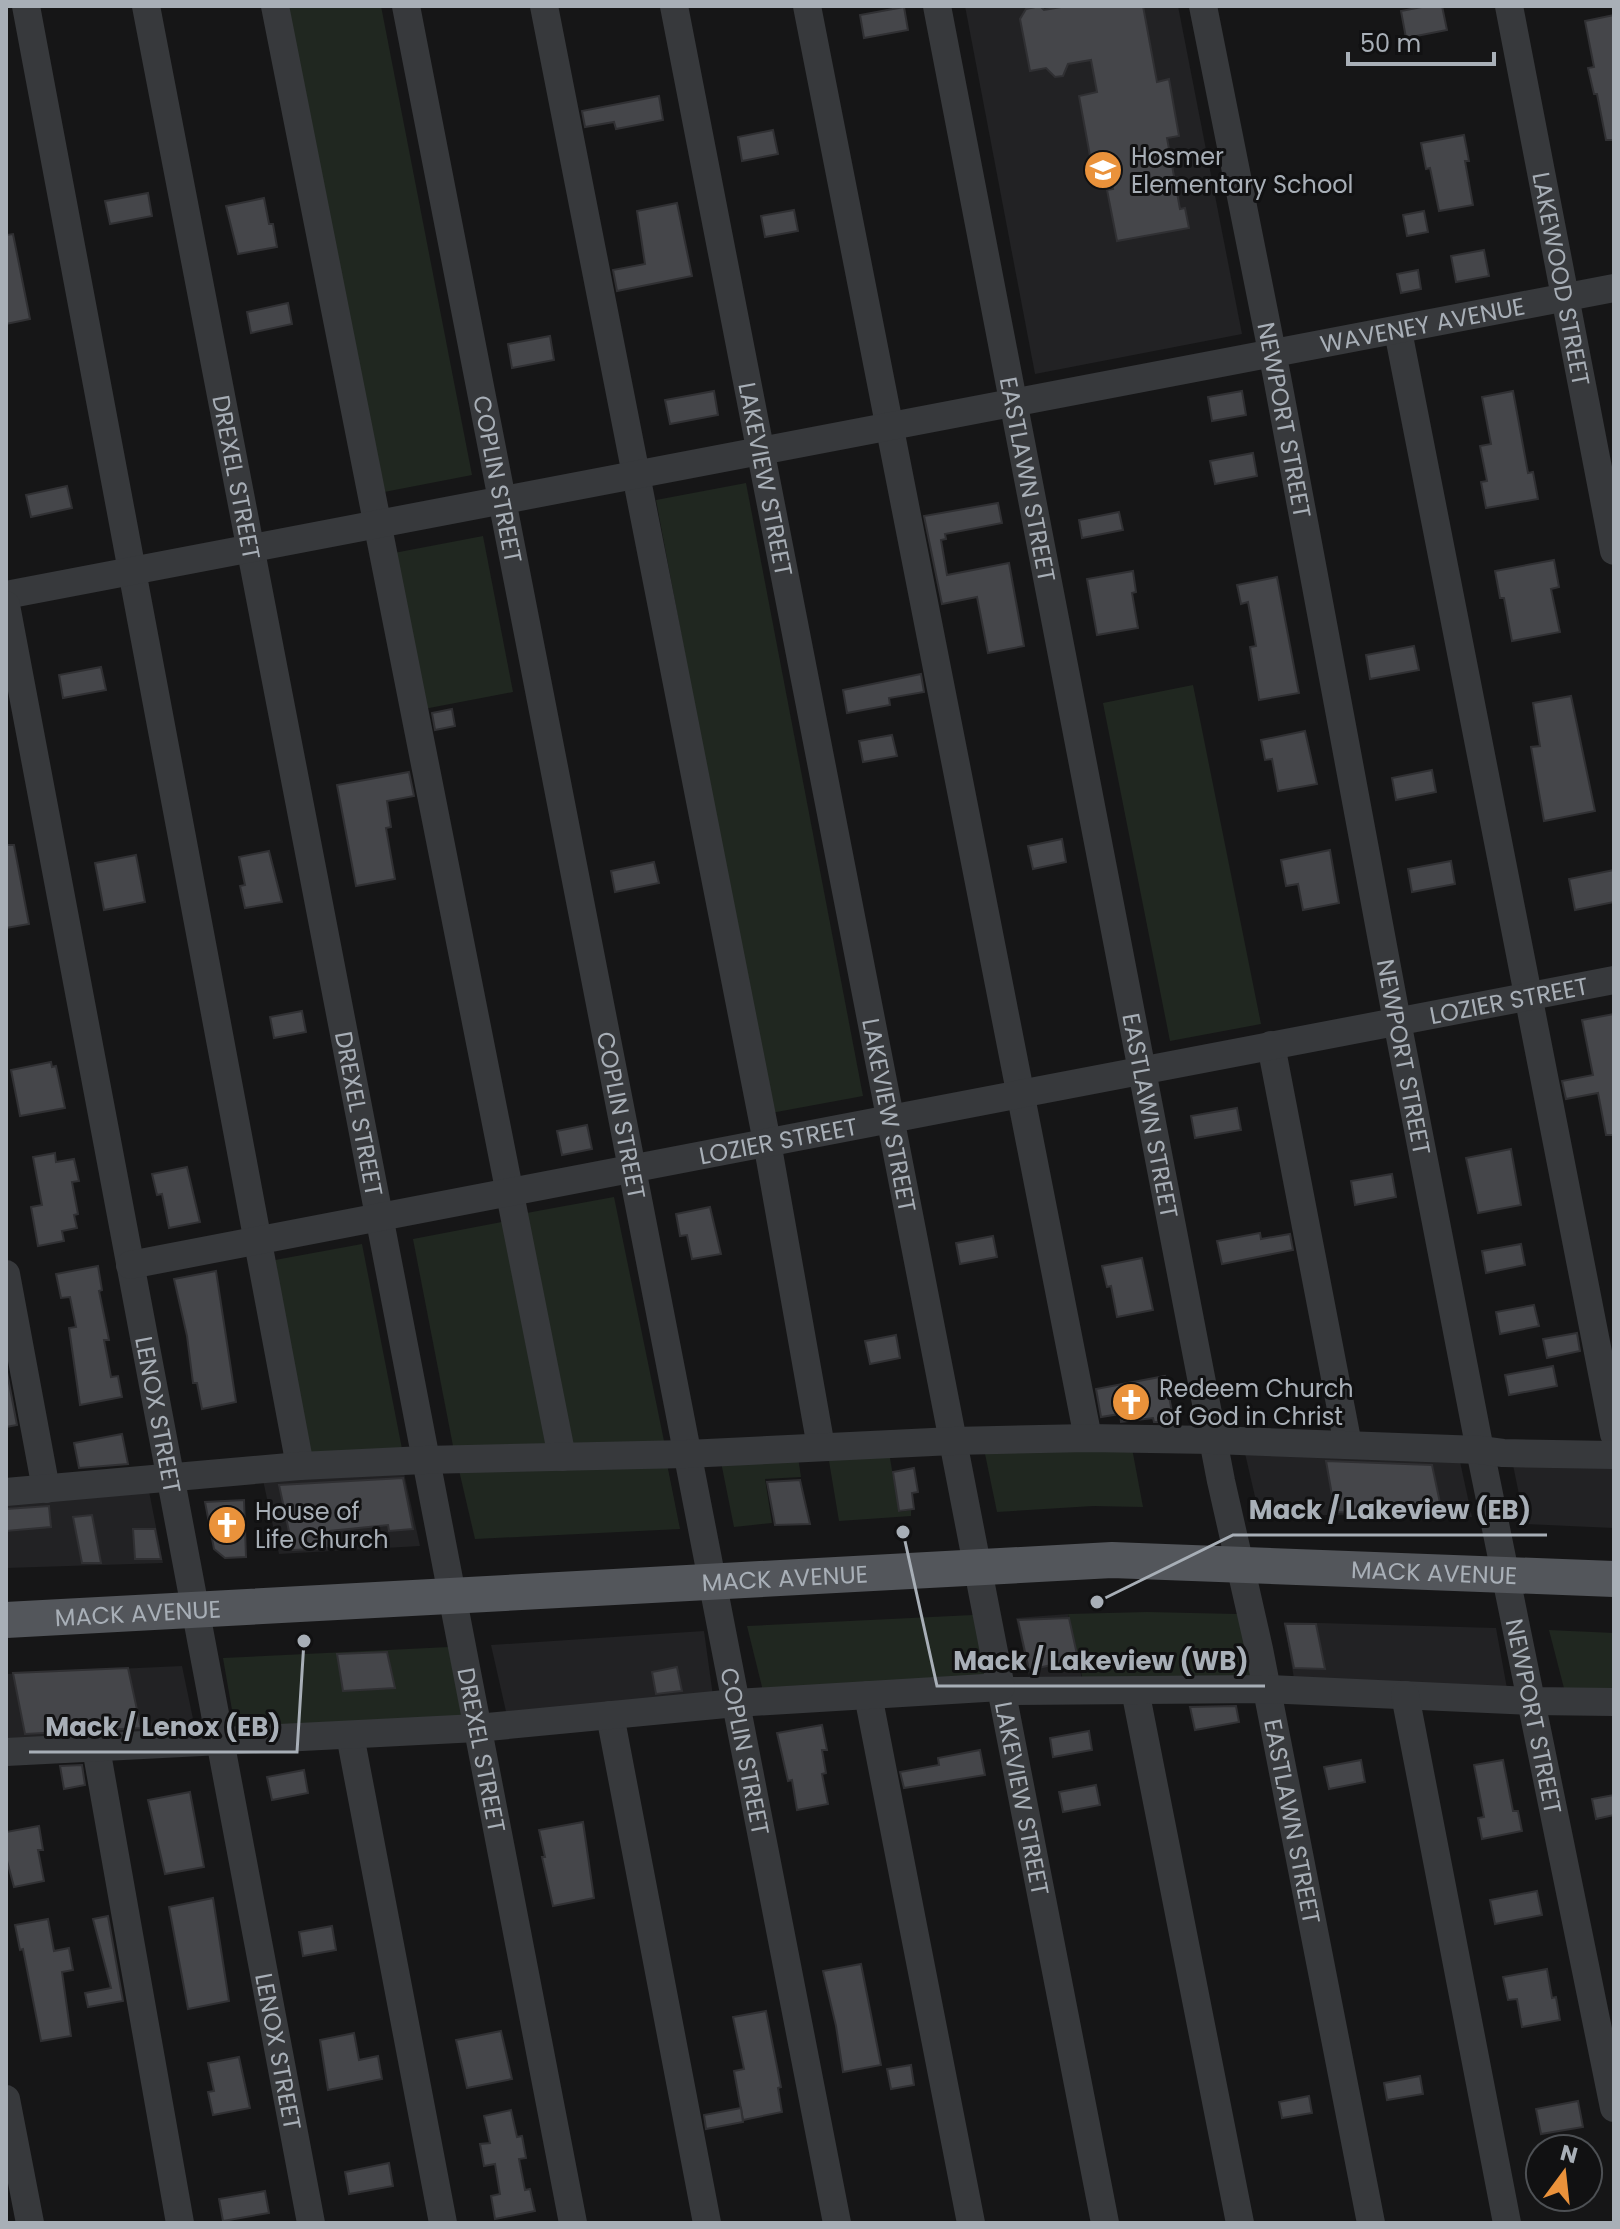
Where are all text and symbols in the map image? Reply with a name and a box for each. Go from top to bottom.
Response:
scale bar [1348,16,1494,66]
text: 50 m [1360,27,1421,60]
place label: Hosmer Elementary School [1131,140,1354,201]
school or university icon: Hosmer Elementary School [1082,149,1124,191]
street label: LAKEWOOD STREET [1525,169,1598,389]
street label: WAVENEY AVENUE [1317,289,1528,360]
street label: NEWPORT STREET [1250,319,1319,521]
street label: EASTLAWN STREET [992,374,1064,585]
street label: LAKEVIEW STREET [731,379,801,579]
street label: DREXEL STREET [205,392,269,563]
street label: COPLIN STREET [466,392,530,566]
street label: NEWPORT STREET [1369,956,1439,1158]
street label: LOZIER STREET [1427,969,1591,1032]
street label: EASTLAWN STREET [1115,1010,1187,1221]
street label: LAKEVIEW STREET [855,1015,925,1215]
street label: DREXEL STREET [327,1028,391,1199]
street label: COPLIN STREET [589,1029,654,1202]
street label: LOZIER STREET [696,1109,860,1172]
street label: LENOX STREET [128,1334,190,1496]
place label: Redeem Church of God in Christ [1159,1372,1354,1433]
church icon: Redeem Church of God in Christ [1110,1381,1152,1423]
callout: Mack / Lakeview (EB) [1233,1485,1547,1535]
text: Mack / Lakeview (EB) [1249,1492,1531,1528]
place label: House of Life Church [255,1495,389,1556]
church icon: House of Life Church [206,1504,248,1546]
street label: MACK AVENUE [1350,1553,1518,1592]
street label: MACK AVENUE [701,1557,869,1599]
street label: MACK AVENUE [54,1592,222,1634]
street label: NEWPORT STREET [1498,1616,1570,1817]
callout: Mack / Lakeview (WB) [937,1636,1265,1686]
text: Mack / Lakeview (WB) [953,1643,1249,1679]
street label: DREXEL STREET [450,1665,514,1835]
street label: COPLIN STREET [713,1665,778,1838]
street label: LAKEVIEW STREET [987,1699,1057,1898]
callout: Mack / Lenox (EB) [29,1702,297,1752]
text: Mack / Lenox (EB) [45,1709,281,1745]
street label: EASTLAWN STREET [1257,1716,1329,1927]
street label: LENOX STREET [248,1970,310,2133]
north arrow [1524,2133,1604,2213]
text: N [1557,2137,1581,2171]

